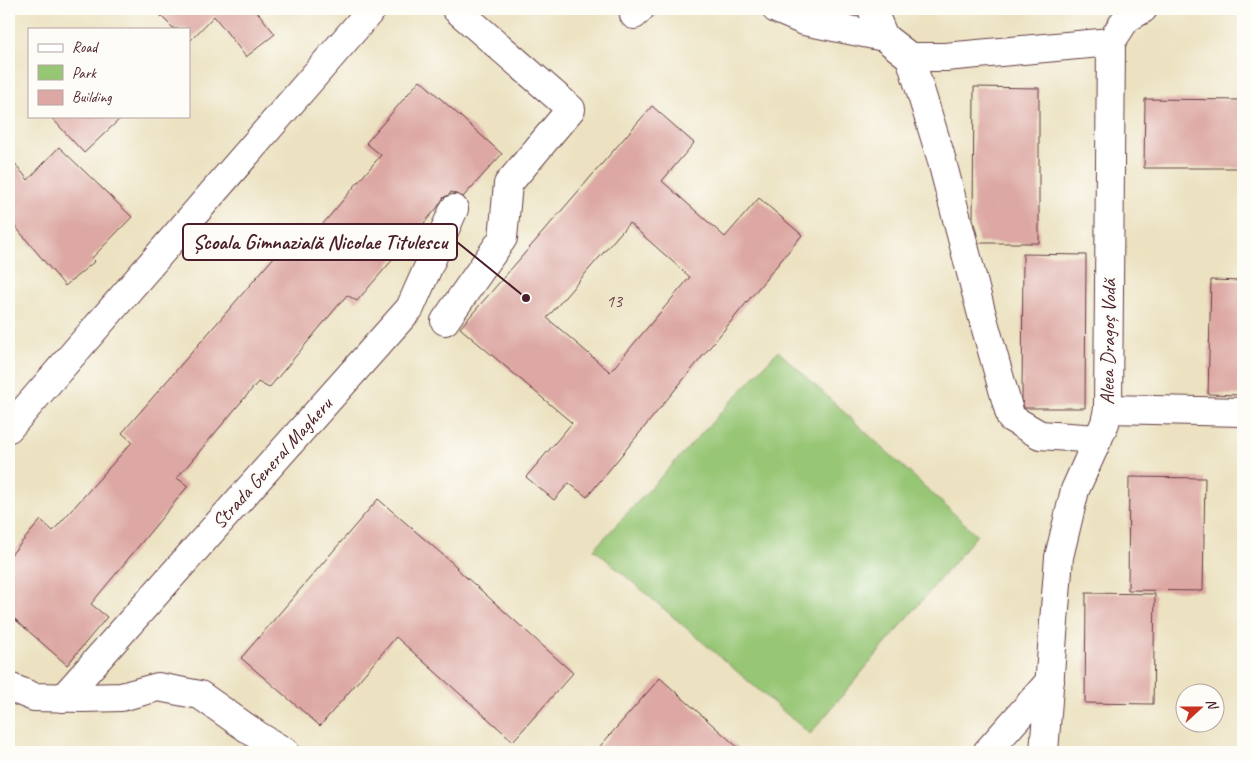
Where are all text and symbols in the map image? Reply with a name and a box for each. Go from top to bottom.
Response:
legend [28,28,190,118]
text: Road [72,38,99,57]
text: Park [72,64,97,83]
text: Building [72,88,112,107]
callout: Școala Gimnazială Nicolae Titulescu [183,224,457,260]
text: Școala Gimnazială Nicolae Titulescu [193,229,449,255]
street label: Aleea Dragoș Vodă [1094,277,1122,405]
house number: 13 [606,290,624,312]
street label: Strada General Magheru [206,391,339,534]
north arrow [1174,684,1224,734]
text: N [1202,696,1222,713]

